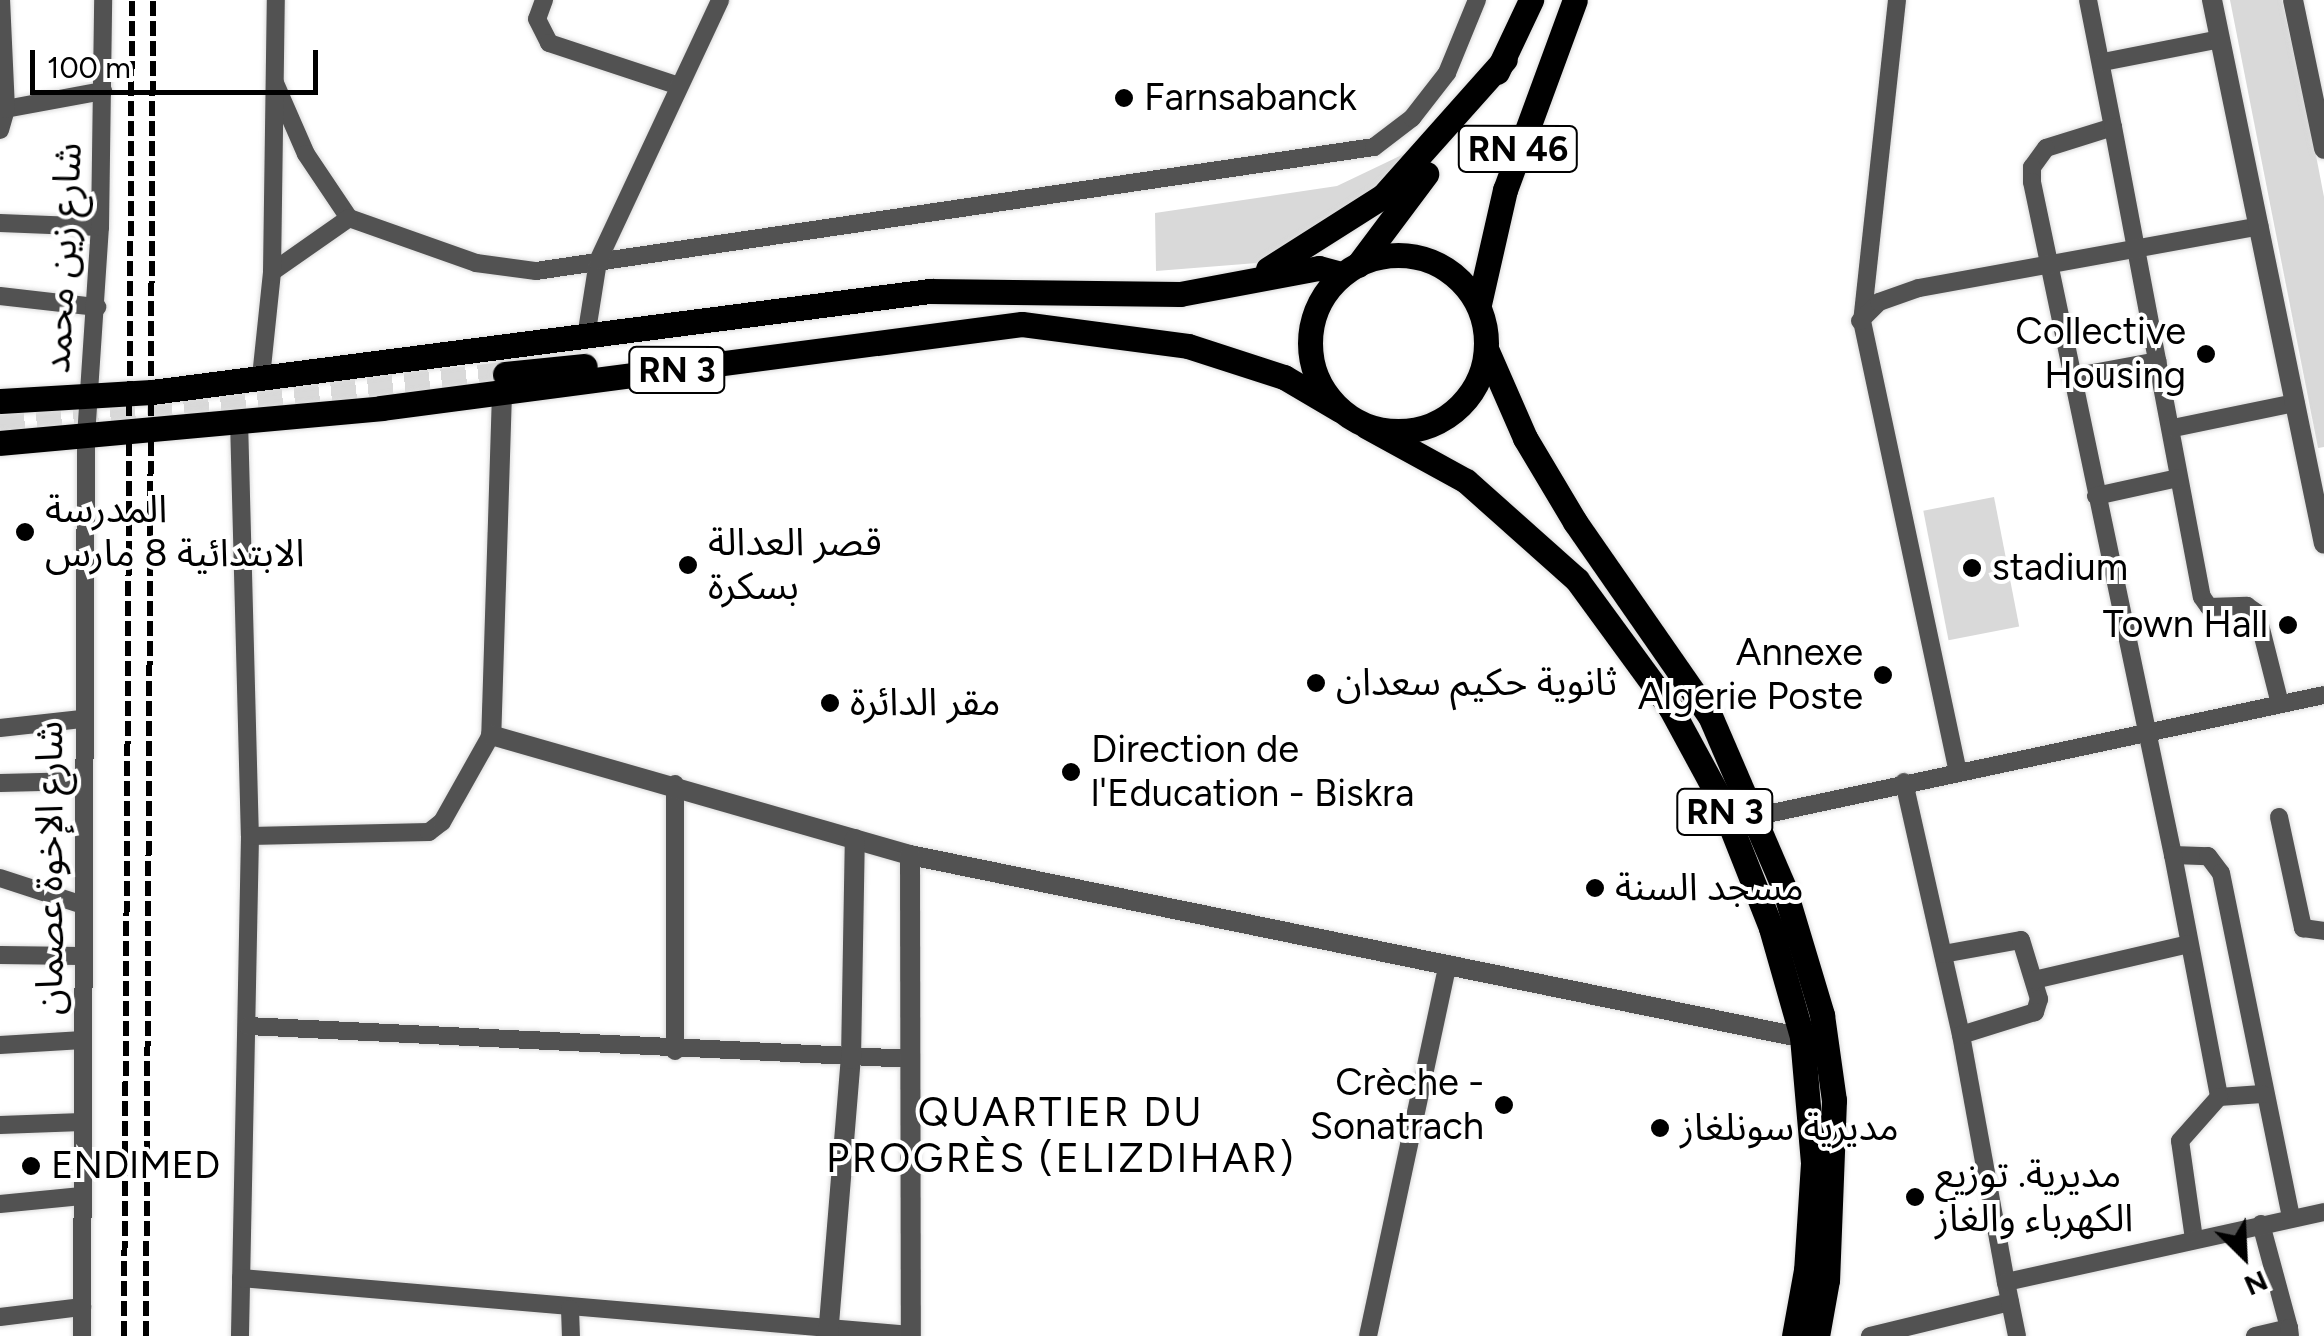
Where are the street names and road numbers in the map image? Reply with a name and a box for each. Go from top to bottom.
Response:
road number: RN 46 [1456,119,1580,179]
street label: شارع زين محمد [34,141,92,375]
road number: RN 3 [627,340,727,400]
street label: شارع الإخوة عصمان [27,721,73,1015]
road number: RN 3 [1675,782,1775,842]

